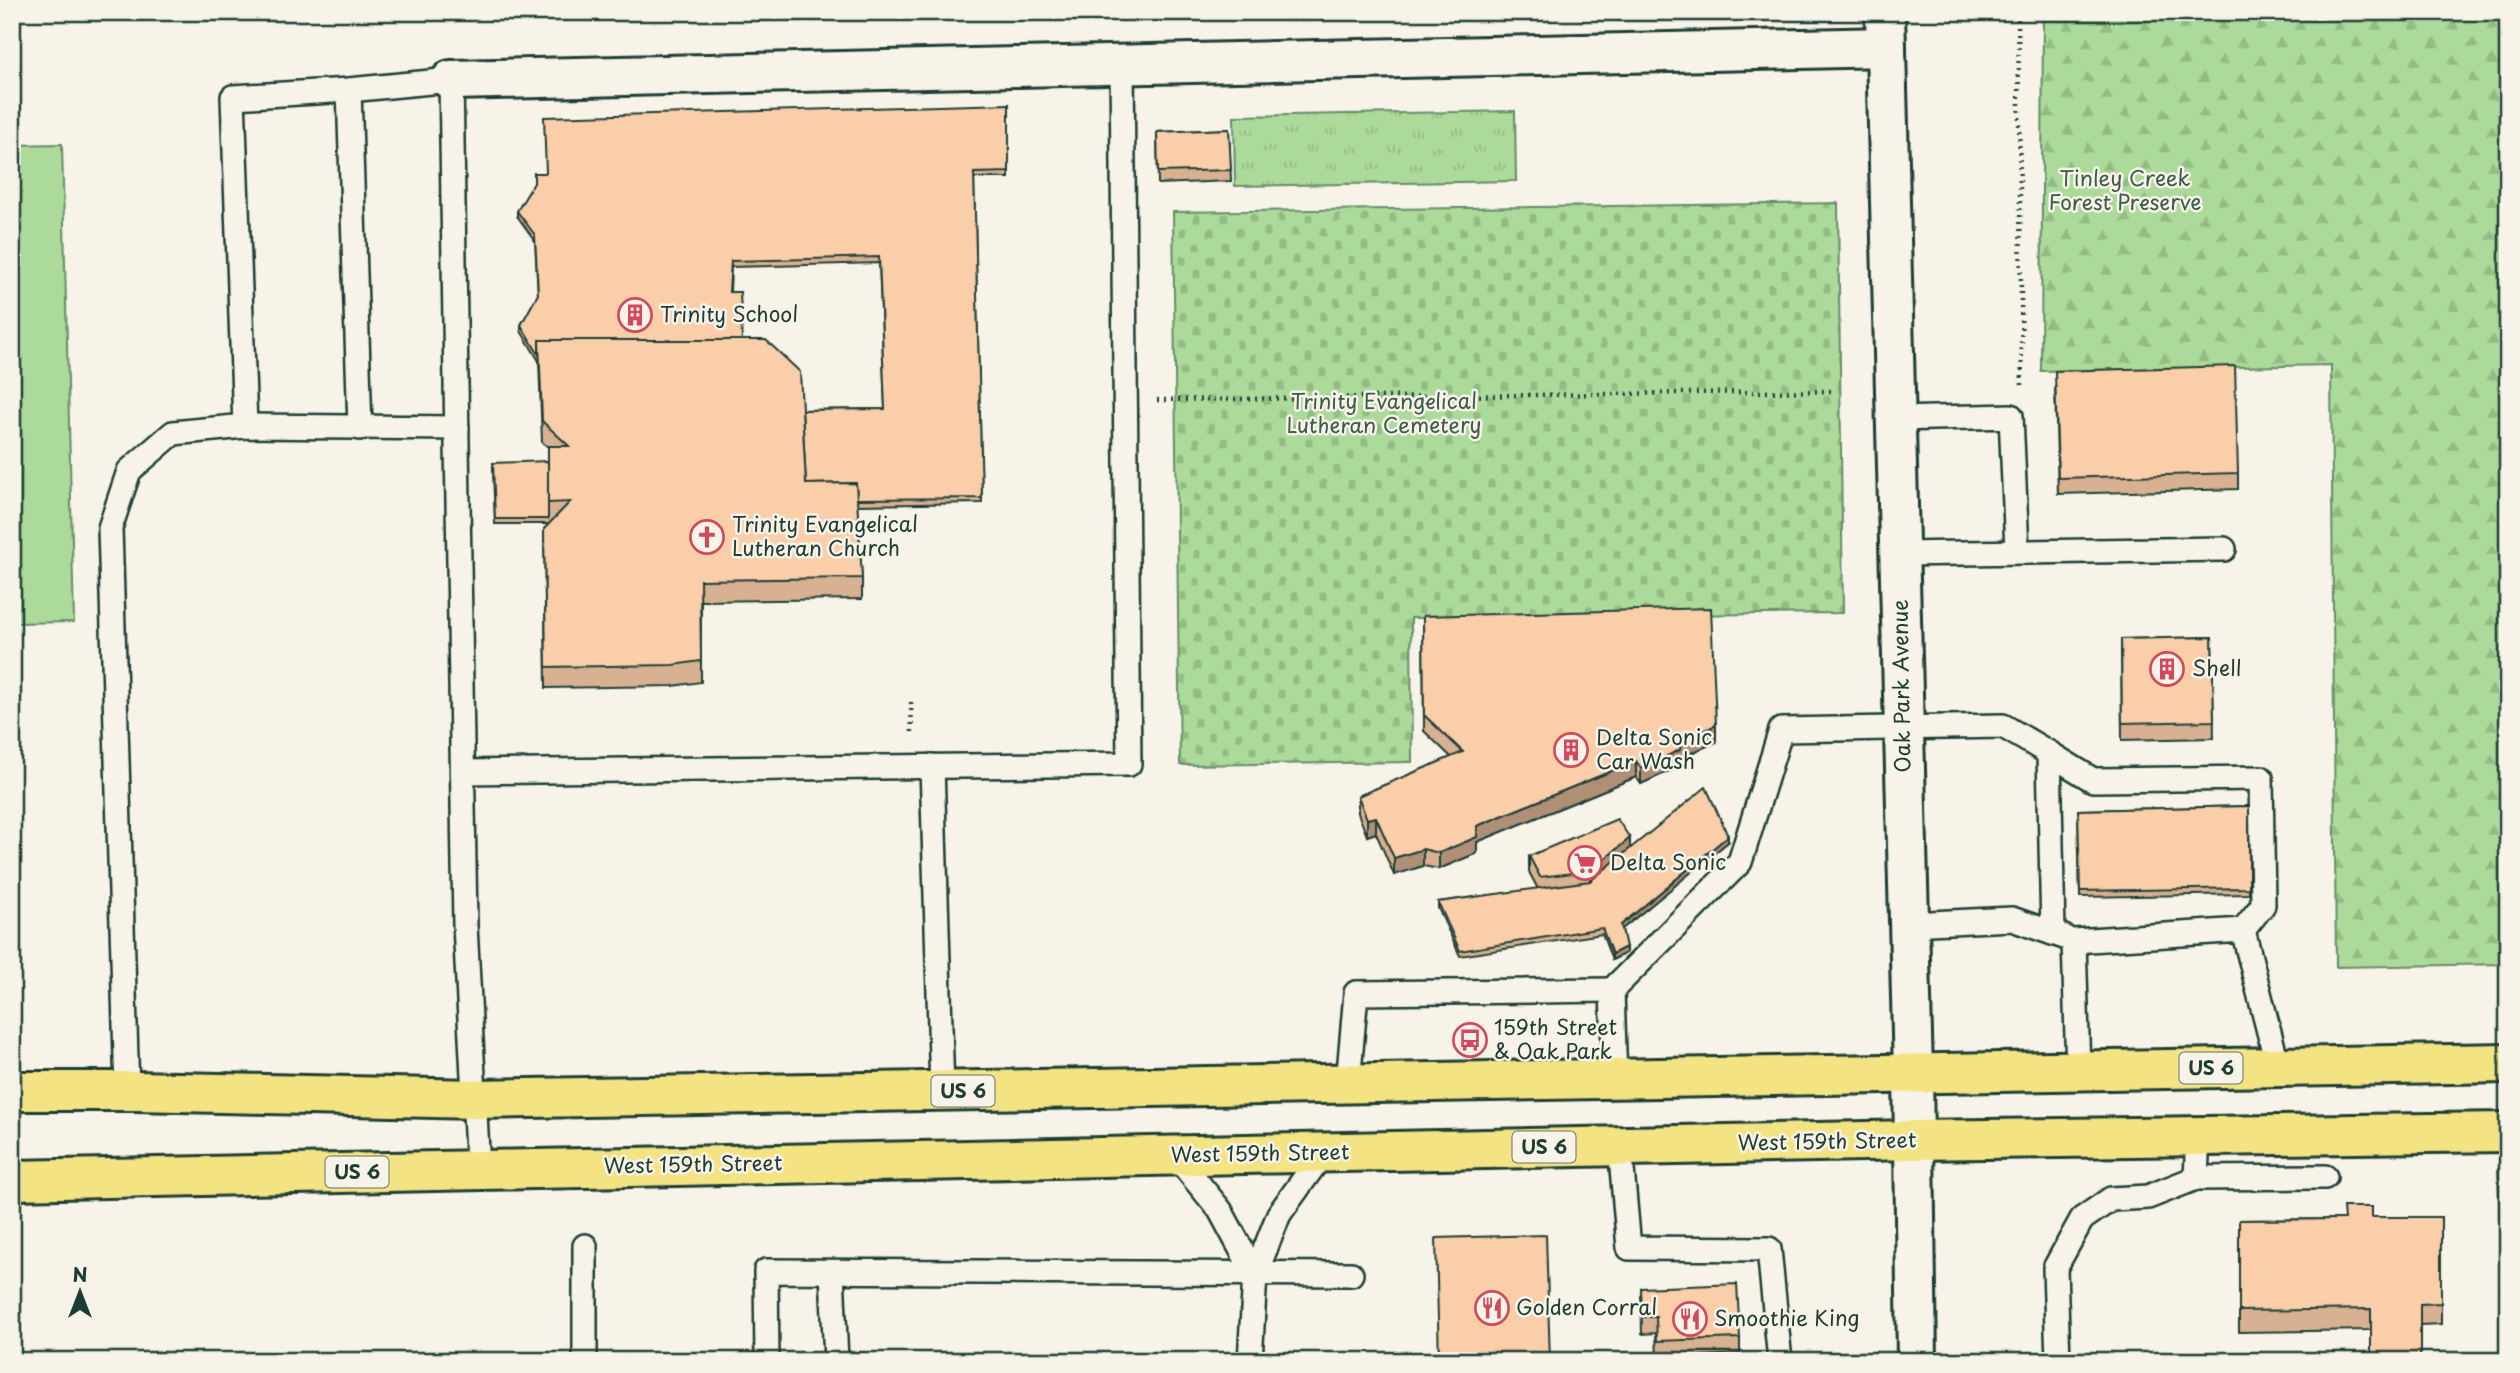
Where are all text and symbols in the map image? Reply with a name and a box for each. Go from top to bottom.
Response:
park label: Tinley Creek Forest Preserve [2048,161,2202,217]
building icon: Trinity School [616,296,654,334]
place label: Trinity School [660,297,798,329]
park label: Trinity Evangelical Lutheran Cemetery [1286,384,1482,440]
place label: Trinity Evangelical Lutheran Church [732,507,918,563]
church icon: Trinity Evangelical Lutheran Church [688,518,726,556]
street label: Oak Park Avenue [1882,599,1918,773]
building icon: Shell [2148,650,2186,688]
place label: Shell [2192,651,2241,683]
place label: Delta Sonic Car Wash [1596,720,1712,776]
building icon: Delta Sonic Car Wash [1552,731,1590,769]
supermarket icon: Delta Sonic [1566,844,1604,882]
place label: Delta Sonic [1610,845,1726,877]
place label: 159th Street & Oak Park [1494,1010,1617,1066]
bus stop icon: 159th Street & Oak Park [1451,1021,1489,1059]
road number: US 6 [2180,1052,2242,1084]
road number: US 6 [932,1076,995,1106]
street label: West 159th Street [1737,1122,1917,1158]
road number: US 6 [1512,1132,1576,1162]
street label: West 159th Street [1170,1134,1350,1170]
street label: West 159th Street [603,1145,783,1181]
road number: US 6 [326,1156,388,1188]
north arrow [46,1258,116,1328]
text: N [72,1260,88,1288]
restaurant icon: Golden Corral [1473,1289,1511,1327]
place label: Golden Corral [1516,1290,1657,1322]
restaurant icon: Smoothie King [1671,1300,1709,1338]
place label: Smoothie King [1714,1301,1860,1333]

